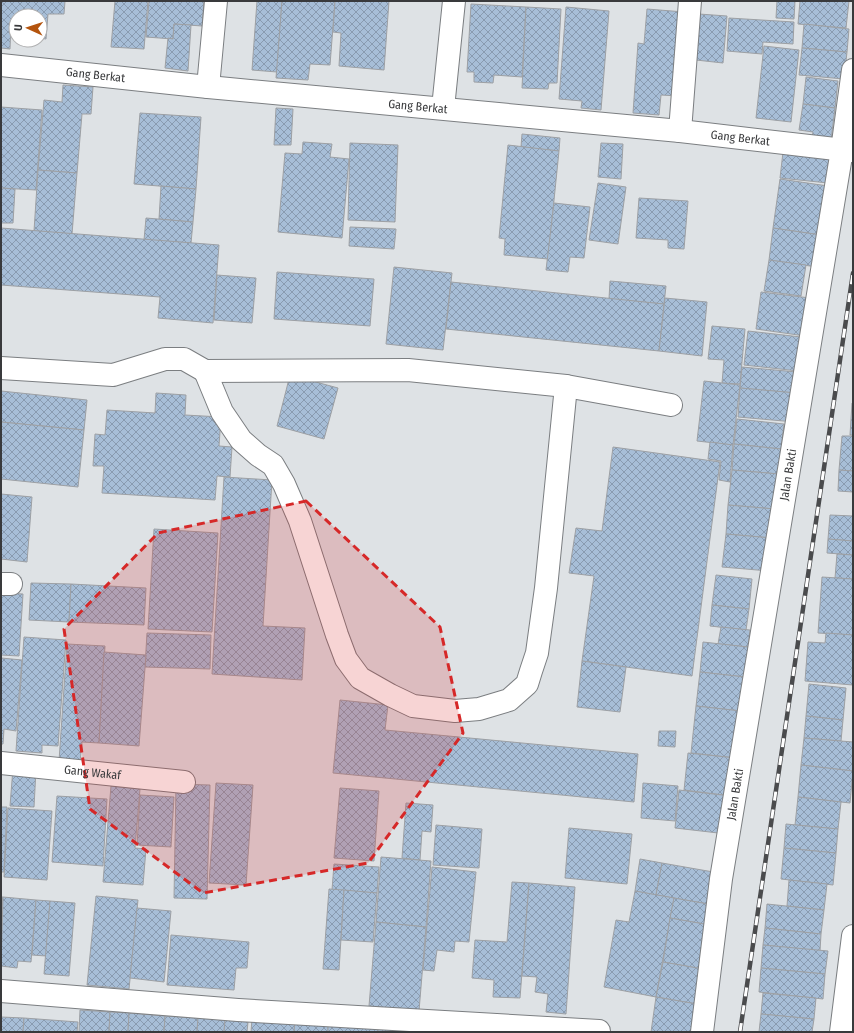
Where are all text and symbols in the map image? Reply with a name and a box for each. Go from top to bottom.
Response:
north arrow [8,8,48,48]
text: U [12,24,25,31]
street label: Gang Berkat [65,65,126,85]
street label: Gang Berkat [388,97,448,116]
street label: Gang Berkat [710,128,771,148]
street label: Jalan Bakti [777,448,799,502]
street label: Gang Wakaf [63,763,123,783]
street label: Jalan Bakti [724,767,746,821]

